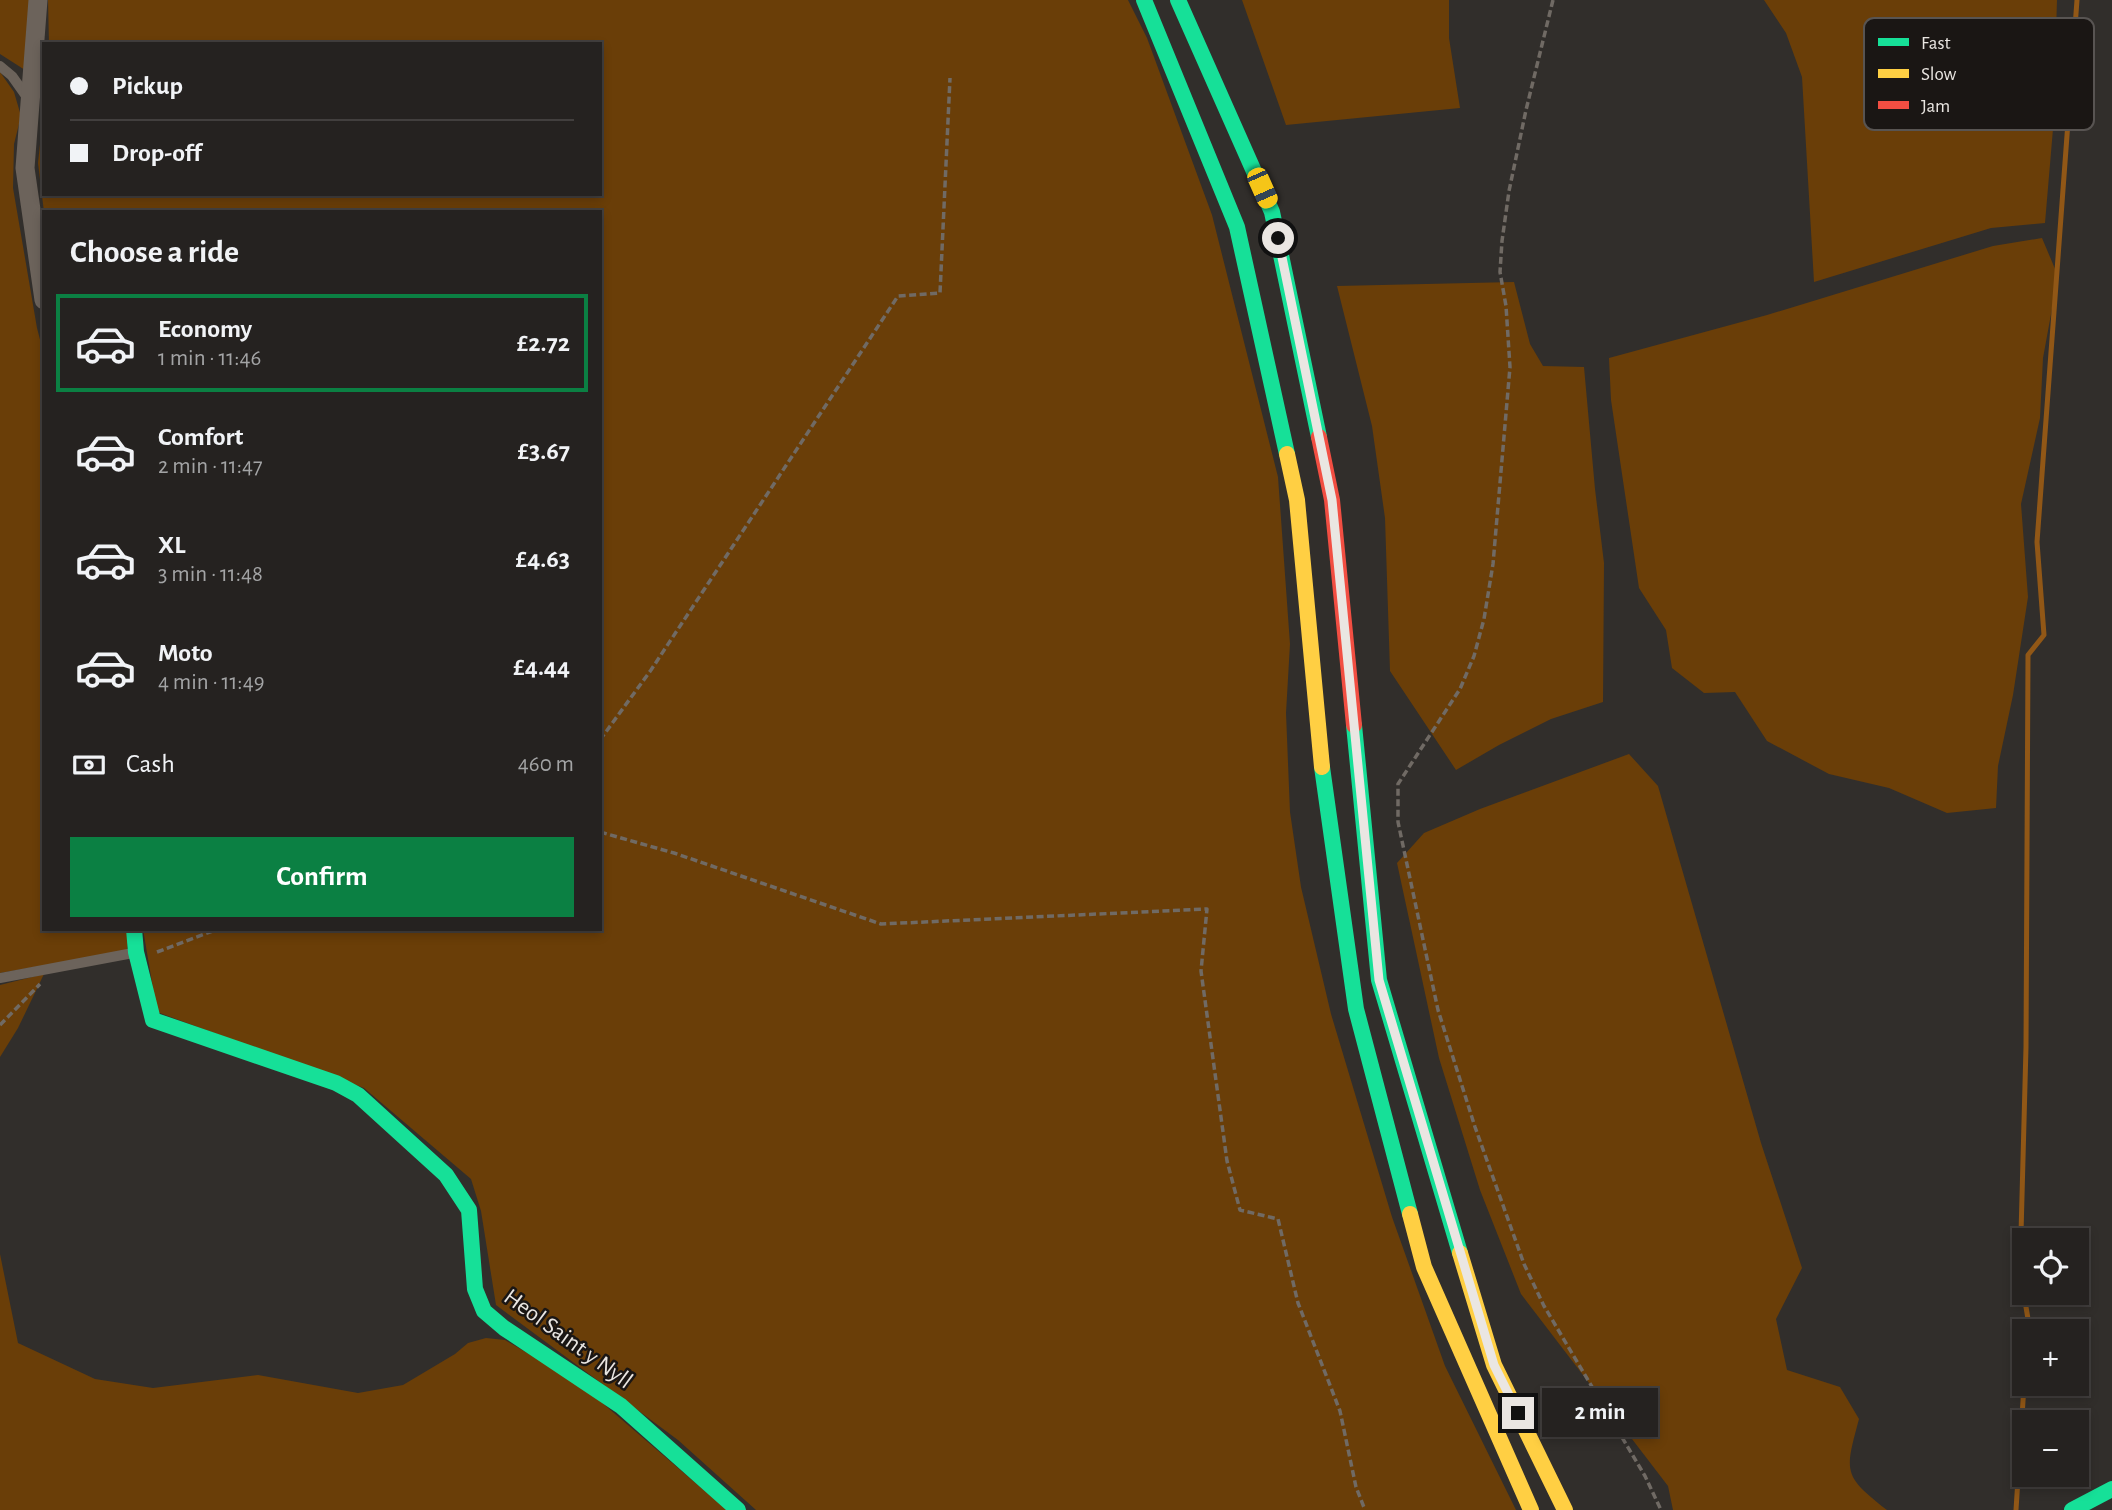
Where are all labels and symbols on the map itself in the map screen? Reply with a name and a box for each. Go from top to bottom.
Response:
legend [1864,18,2094,130]
text: Fast [1921,34,1951,53]
text: Slow [1921,65,1957,84]
text: Jam [1921,97,1950,116]
car [1244,165,1281,211]
route start [1262,222,1294,254]
street label: Heol Saint y Nyll [499,1285,637,1393]
callout: 2 min [1542,1388,1658,1438]
route end [1502,1397,1534,1429]

